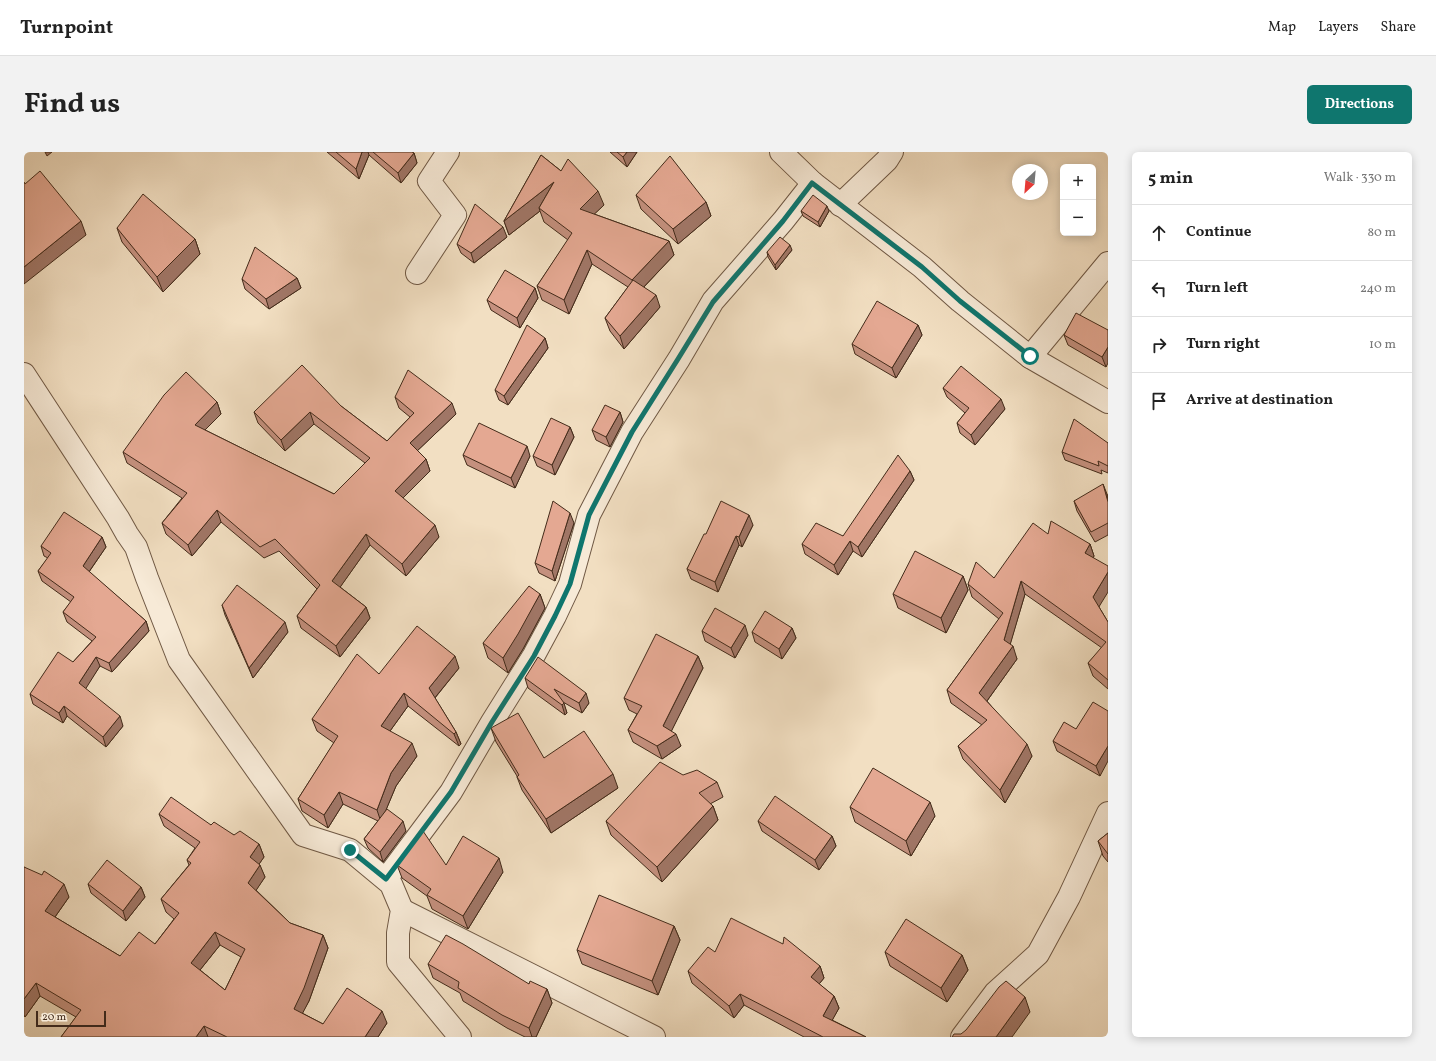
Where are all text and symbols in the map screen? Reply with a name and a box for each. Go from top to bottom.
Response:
text: Turnpoint [20,15,113,41]
text: Map [1268,18,1296,37]
text: Layers [1318,18,1358,37]
text: Share [1380,18,1416,37]
text: Find us [24,85,120,124]
button: Directions [1307,85,1412,124]
north arrow [1012,164,1048,200]
map controls [1060,164,1096,236]
button: + [1060,164,1096,200]
text: 5 min [1148,167,1193,190]
text: Walk · 330 m [1324,169,1396,187]
button: − [1060,200,1096,236]
icon: ahead [1148,222,1170,244]
text: Continue [1186,222,1251,243]
text: 80 m [1367,224,1396,242]
icon: left [1148,278,1170,300]
text: Turn left [1186,278,1248,299]
text: 240 m [1360,280,1396,298]
icon: right [1148,334,1170,356]
text: Turn right [1186,334,1260,355]
text: 10 m [1369,336,1396,354]
route start [1021,347,1039,365]
icon: arrive [1148,390,1170,412]
text: Arrive at destination [1186,390,1333,411]
route end [341,841,359,859]
scale bar [36,1009,106,1028]
text: 20 m [42,1010,66,1025]

